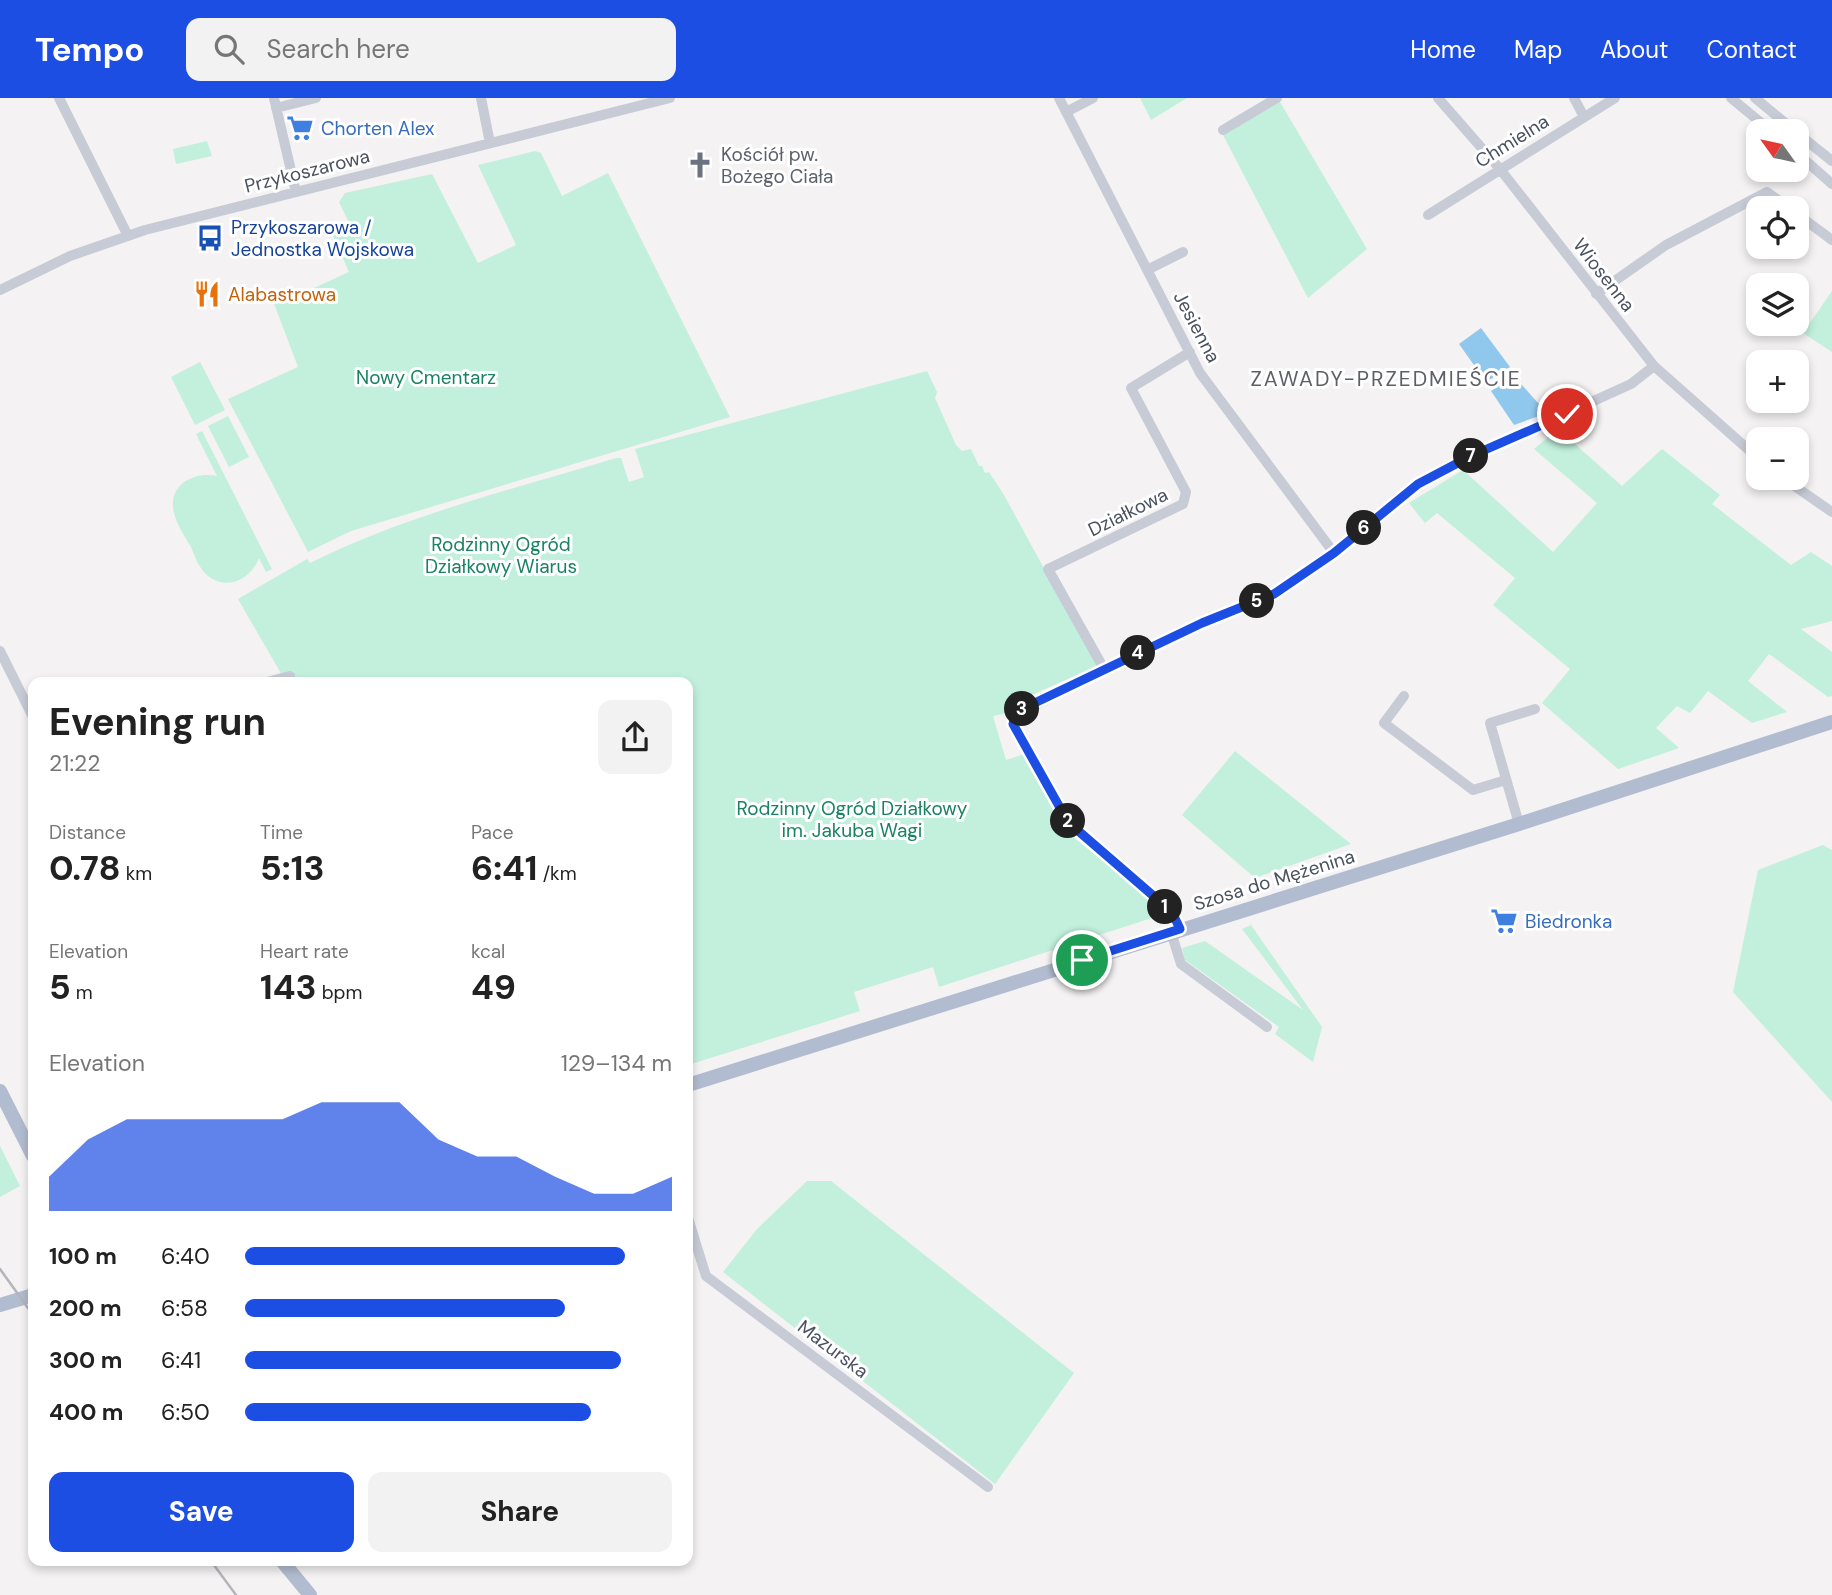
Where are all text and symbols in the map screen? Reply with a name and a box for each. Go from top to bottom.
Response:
search box [186,18,676,81]
text: Tempo [35,28,144,71]
icon: search [210,30,248,68]
text: Search here [266,32,410,66]
text: Home [1410,34,1476,65]
text: Map [1514,34,1562,65]
text: About [1600,34,1669,65]
text: Contact [1707,34,1797,65]
street label: Chmielna [1470,109,1554,173]
supermarket icon: Chorten Alex [285,113,315,143]
place label: Chorten Alex [321,116,435,141]
north arrow [1746,119,1810,182]
map controls [1746,119,1809,490]
place label: Kościół pw. Bożego Ciała [721,142,833,189]
street label: Przykoszarowa [242,143,372,199]
church icon: Kościół pw. Bożego Ciała [685,150,715,180]
button: locate [1746,196,1809,259]
place label: Przykoszarowa / Jednostka Wojskowa [231,215,414,262]
bus stop icon: Przykoszarowa / Jednostka Wojskowa [195,223,225,253]
street label: Wiosenna [1567,233,1641,317]
button: layers [1746,273,1809,336]
restaurant icon: Alabastrowa [192,279,222,309]
place label: Alabastrowa [228,282,336,307]
street label: Jesienna [1168,287,1226,367]
button: + [1746,350,1809,413]
park label: Nowy Cmentarz [356,365,496,390]
district label: ZAWADY-PRZEDMIEŚCIE [1250,365,1522,393]
pin [1537,384,1597,444]
icon: check [1548,395,1586,433]
button: − [1746,427,1809,490]
pin: 7 [1454,438,1488,474]
text: 7 [1465,443,1476,468]
street label: Działkowa [1084,482,1172,542]
pin: 6 [1346,510,1382,546]
text: 6 [1357,515,1370,540]
park label: Rodzinny Ogród Działkowy Wiarus [425,532,577,579]
pin: 5 [1240,584,1274,618]
text: 5 [1251,588,1262,613]
pin: 4 [1120,636,1156,670]
text: 4 [1131,640,1144,665]
pin: 3 [1004,692,1040,726]
text: 3 [1016,696,1027,721]
text: Evening run [49,697,266,747]
button: share [598,700,672,774]
text: 21:22 [49,748,101,778]
park label: Rodzinny Ogród Działkowy im. Jakuba Wagi [737,796,968,843]
pin: 2 [1050,804,1086,838]
text: 2 [1062,808,1073,833]
text: Distance [49,820,126,845]
text: Time [260,820,303,845]
text: Pace [471,820,514,845]
street label: Szosa do Mężenina [1190,844,1358,916]
text: 0.78 [49,845,121,891]
text: 5:13 [260,845,325,891]
text: 6:41 [471,845,538,891]
text: km [121,861,152,886]
text: /km [538,861,577,886]
pin: 1 [1148,890,1182,924]
text: 1 [1161,894,1168,919]
supermarket icon: Biedronka [1489,906,1519,936]
place label: Biedronka [1525,909,1612,934]
pin [1052,930,1112,990]
text: Elevation [49,939,128,964]
text: Heart rate [260,939,349,964]
text: kcal [471,939,505,964]
icon: arrive [1063,941,1101,979]
text: 5 [49,964,71,1010]
text: 143 [260,964,317,1010]
text: 49 [471,964,516,1010]
text: m [71,980,93,1005]
text: bpm [317,980,362,1005]
text: Elevation [49,1048,145,1078]
text: 129–134 m [561,1048,672,1078]
text: 100 m [49,1241,117,1271]
text: 6:40 [161,1241,210,1271]
text: 200 m [49,1293,122,1323]
text: 6:58 [161,1293,208,1323]
street label: Mazurska [793,1314,873,1384]
text: 300 m [49,1345,122,1375]
text: 6:41 [161,1345,201,1375]
text: 400 m [49,1397,123,1427]
text: 6:50 [161,1397,210,1427]
button: Save [49,1472,354,1552]
button: Share [368,1472,672,1552]

